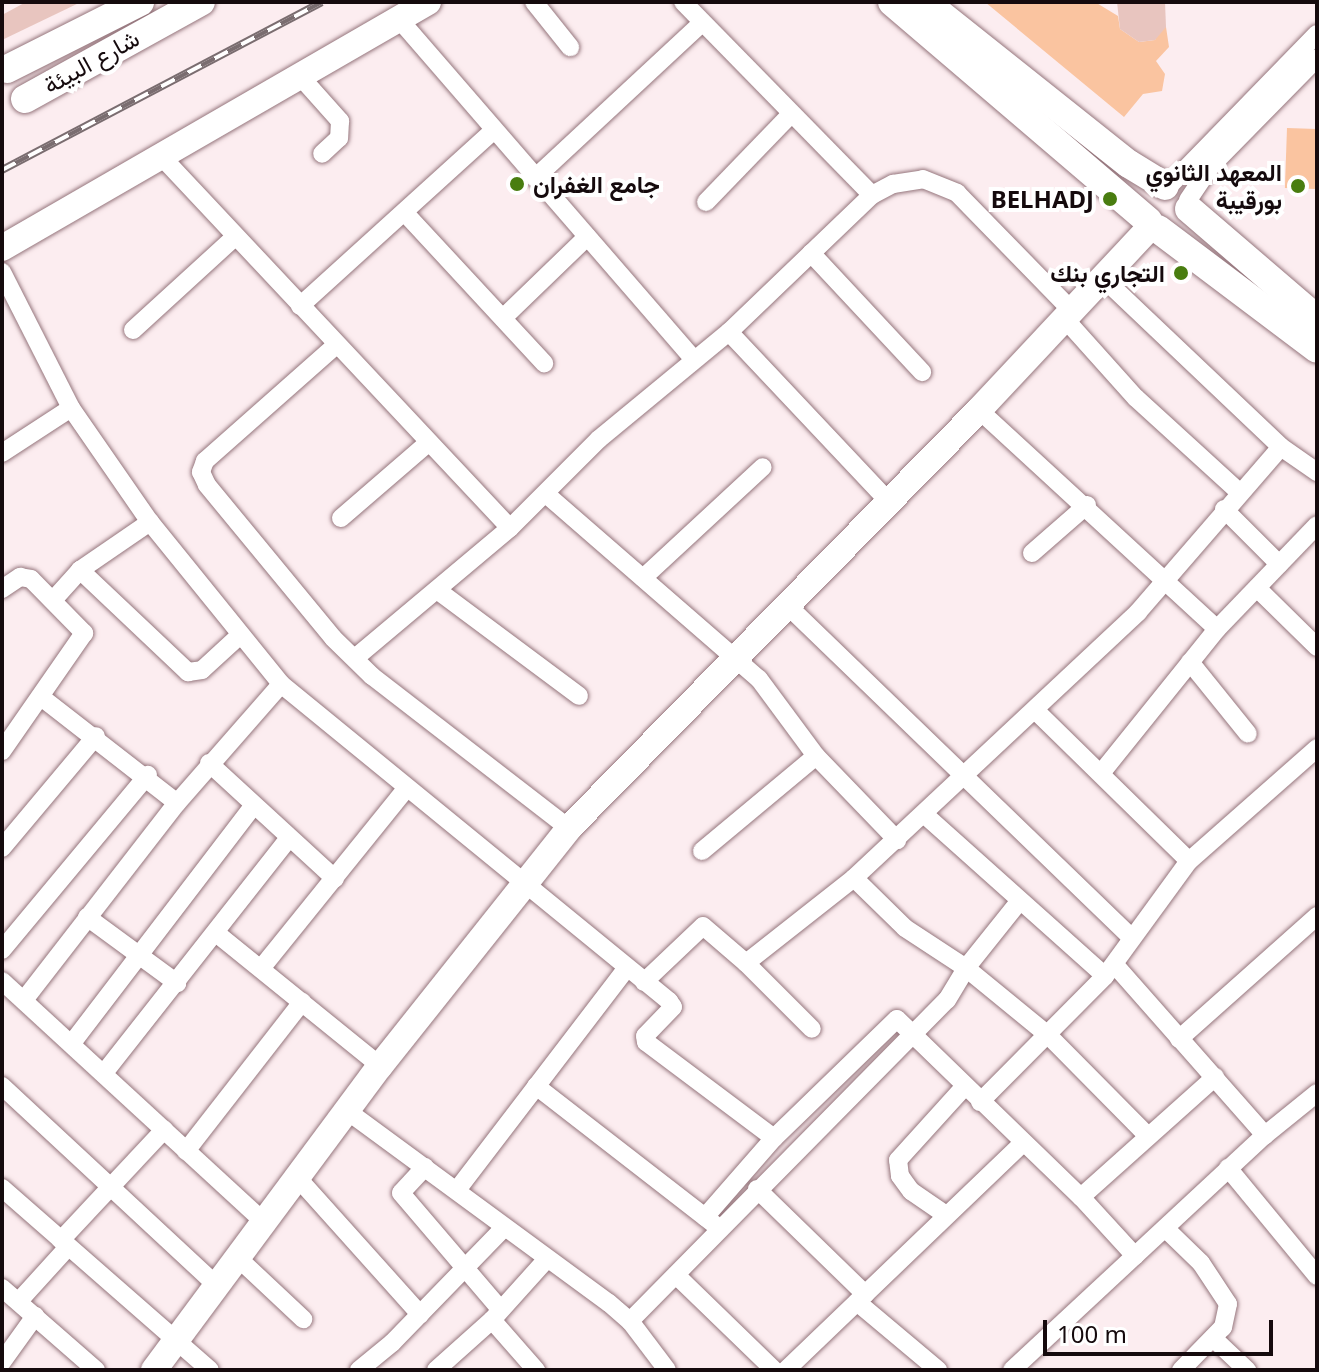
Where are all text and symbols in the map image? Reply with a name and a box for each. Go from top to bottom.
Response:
street label: شارع البيئة [38,23,144,99]
place label: المعهد الثانوي بورقيبة [1145,158,1282,214]
place label: جامع الغفران [533,170,660,198]
marker: جامع الغفران [508,175,526,193]
marker: المعهد الثانوي بورقيبة [1289,177,1307,195]
place label: BELHADJ [991,185,1094,213]
marker: BELHADJ [1101,190,1119,208]
place label: التجاري بنك [1050,259,1165,287]
marker: التجاري بنك [1172,264,1190,282]
scale bar [1047,1304,1277,1354]
text: 100 m [1057,1317,1127,1350]

